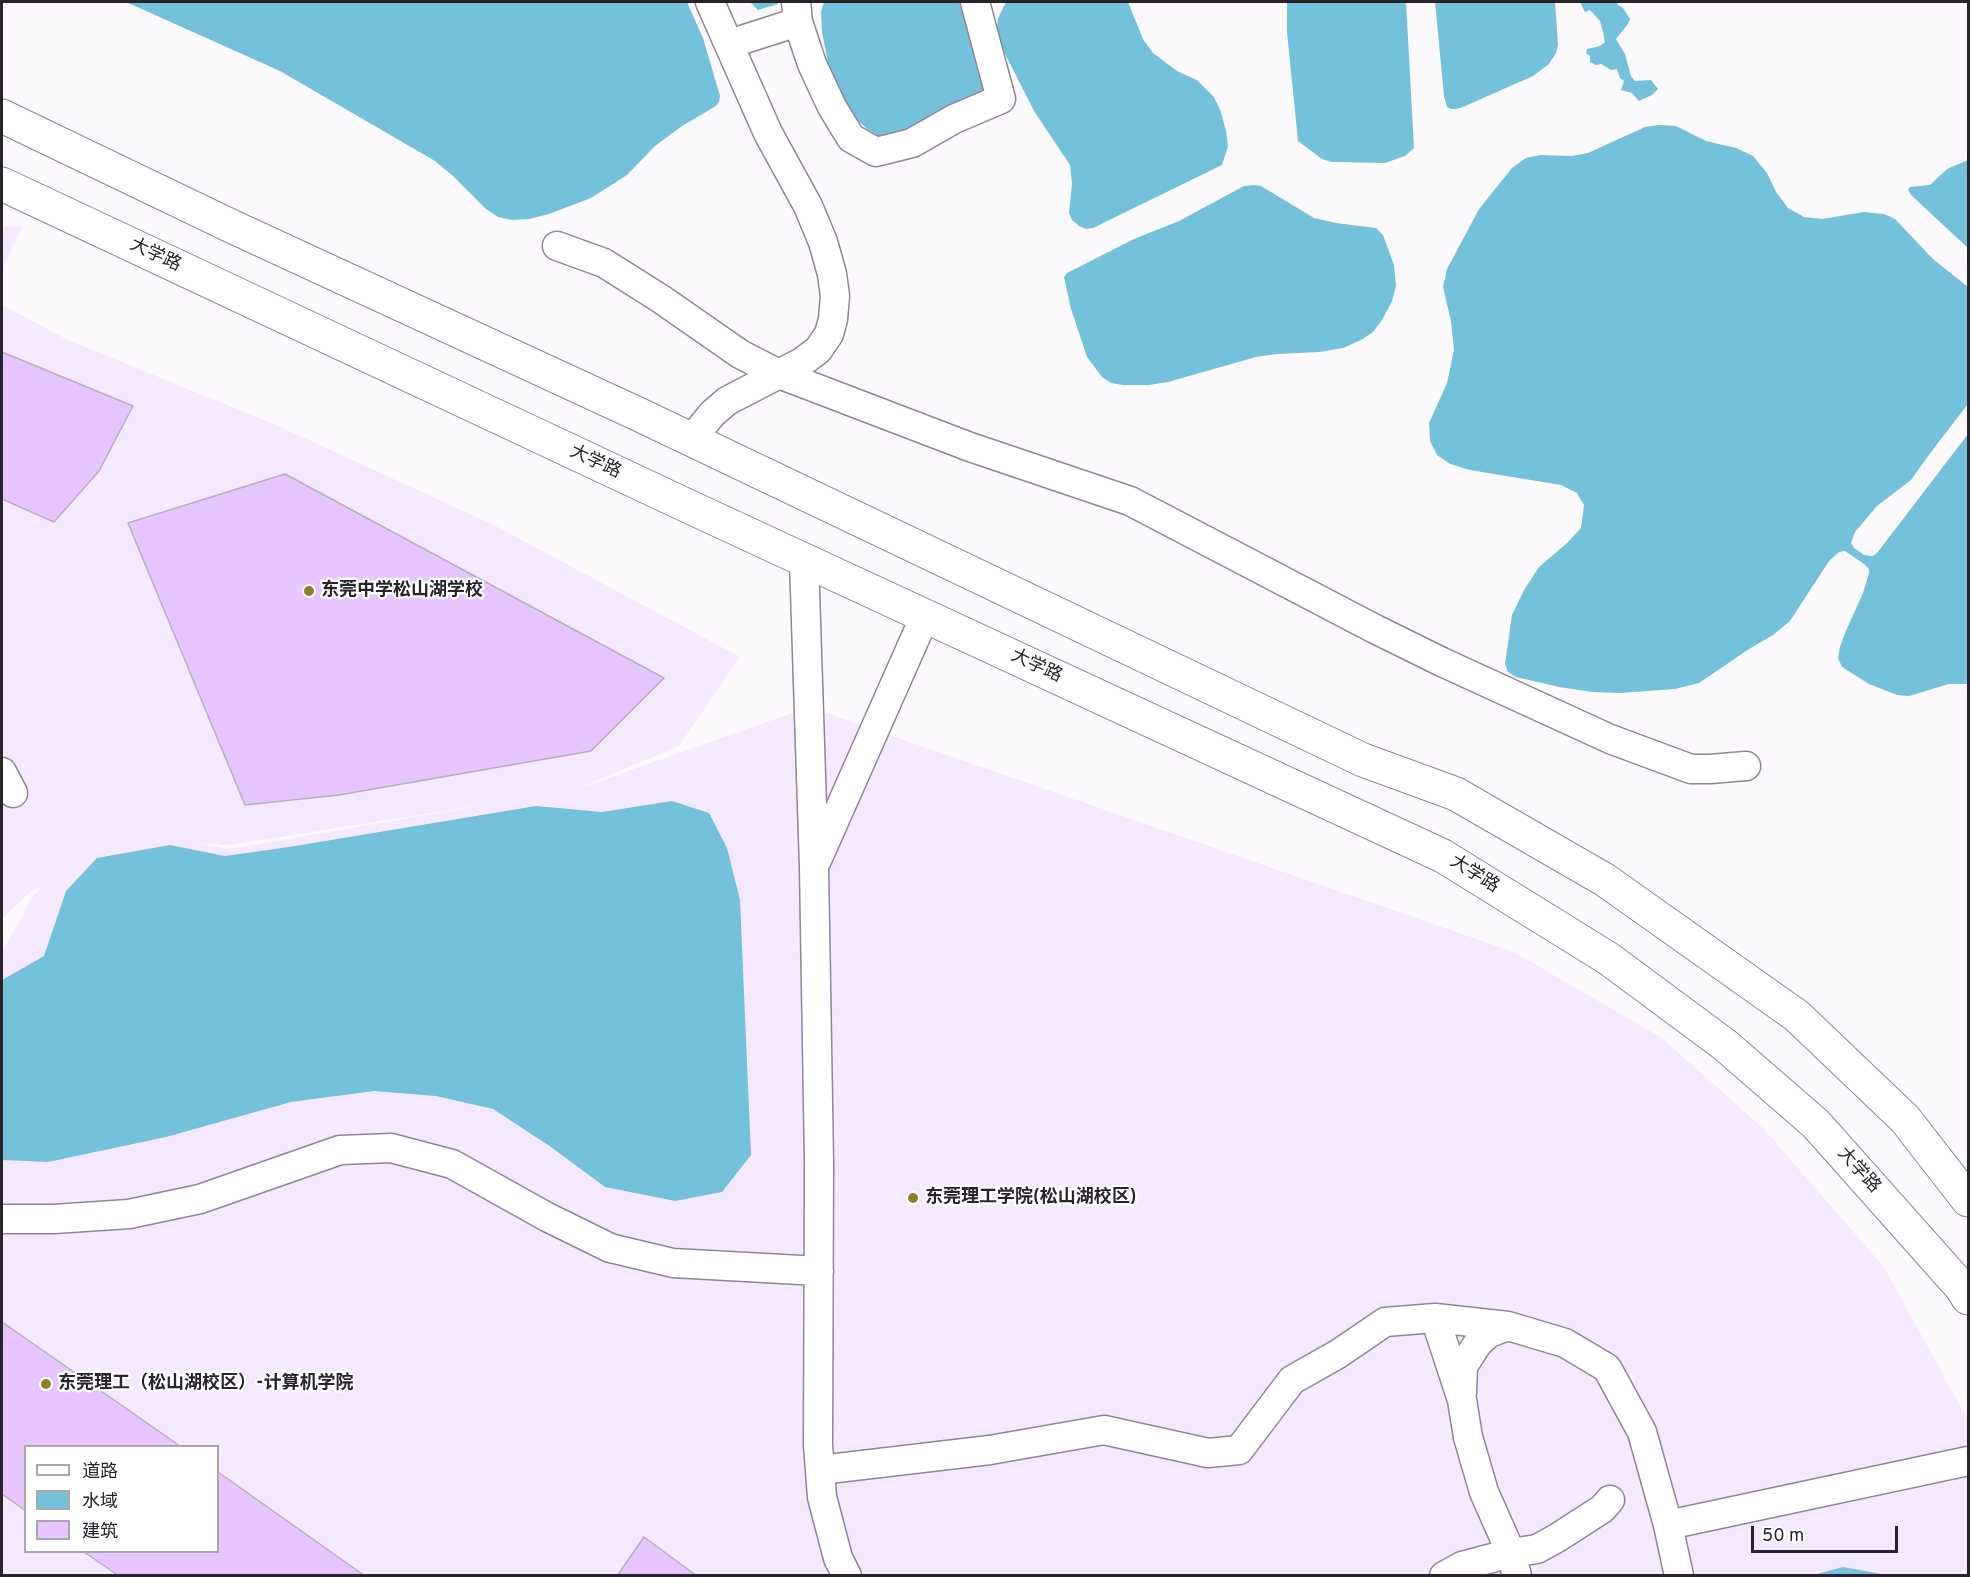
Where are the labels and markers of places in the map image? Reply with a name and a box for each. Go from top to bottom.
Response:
place label: 东莞中学松山湖学校 [321,580,483,602]
marker: 东莞中学松山湖学校 [302,584,316,598]
place label: 东莞理工学院(松山湖校区) [925,1187,1136,1209]
marker: 东莞理工学院(松山湖校区) [906,1191,920,1205]
place label: 东莞理工（松山湖校区）-计算机学院 [58,1373,353,1395]
marker: 东莞理工（松山湖校区）-计算机学院 [39,1377,53,1391]

